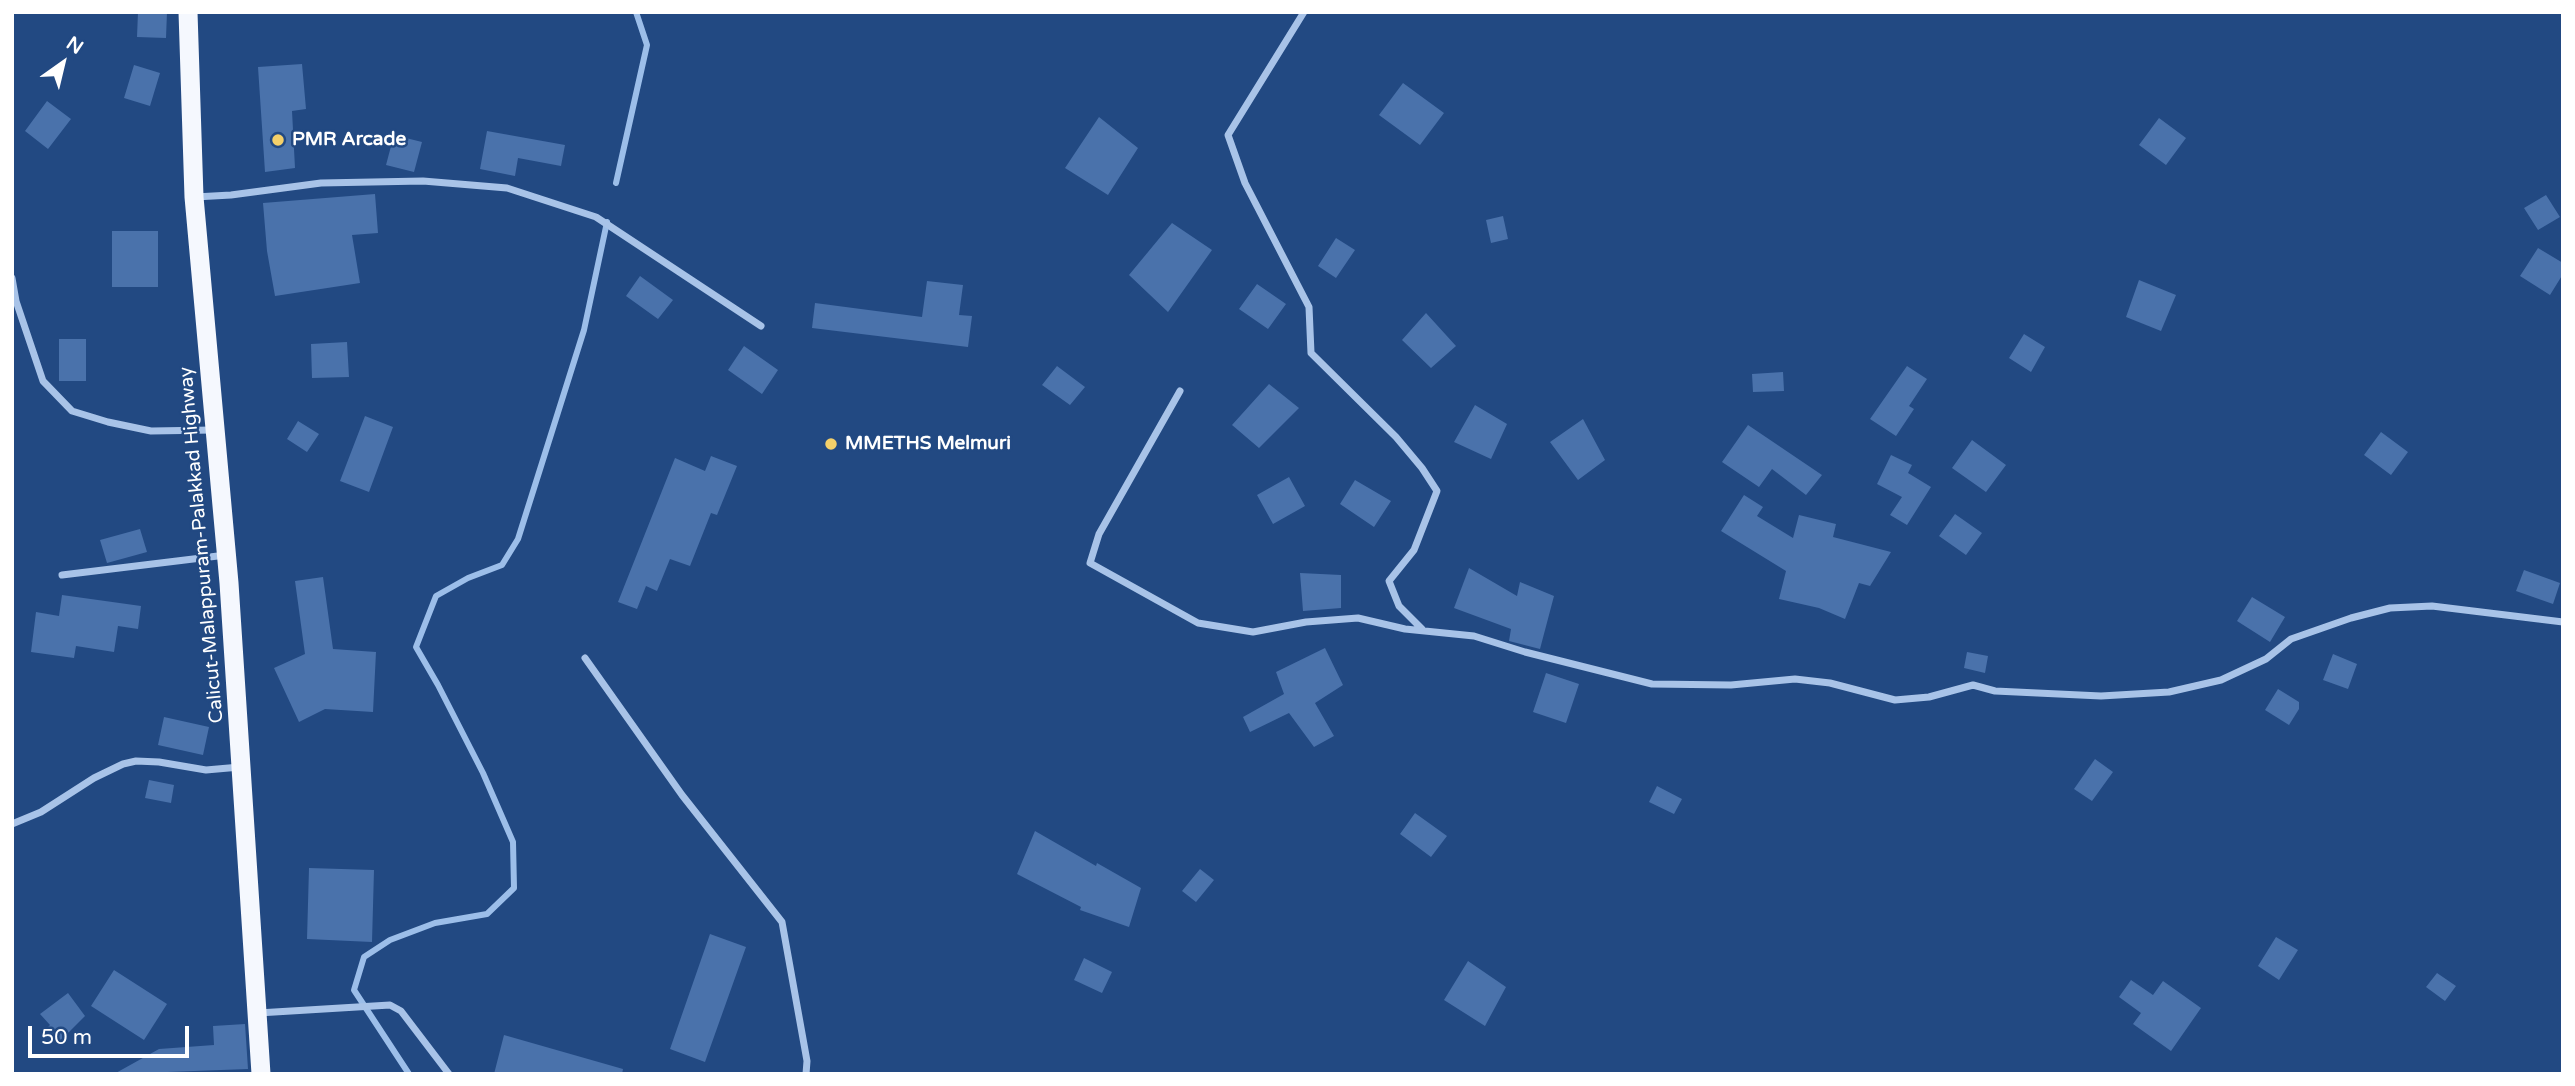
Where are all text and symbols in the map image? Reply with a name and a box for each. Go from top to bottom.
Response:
north arrow [28,28,98,98]
text: N [62,32,87,59]
place label: PMR Arcade [292,129,406,151]
marker: PMR Arcade [270,132,286,148]
street label: Calicut-Malappuram-Palakkad Highway [175,366,229,724]
place label: MMETHS Melmuri [845,433,1011,455]
marker: MMETHS Melmuri [823,436,839,452]
scale bar [32,1012,192,1056]
text: 50 m [41,1025,92,1050]

